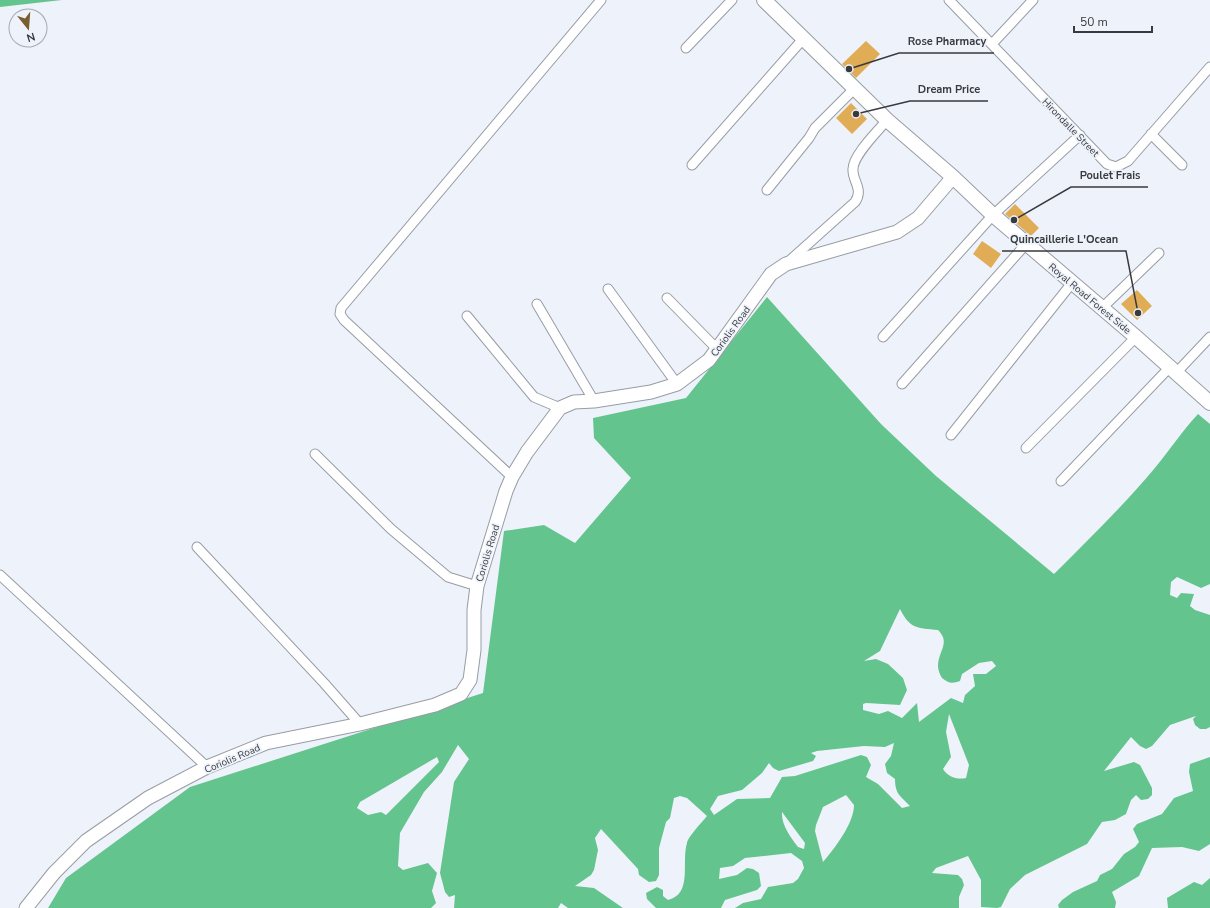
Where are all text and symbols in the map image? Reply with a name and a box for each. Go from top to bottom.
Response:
north arrow [8,8,48,48]
scale bar [1074,8,1152,34]
text: 50 m [1080,14,1108,30]
text: N [25,29,37,45]
callout: Rose Pharmacy [899,30,994,53]
text: Rose Pharmacy [908,34,987,49]
callout: Dream Price [910,78,988,101]
text: Dream Price [918,82,980,97]
street label: Hirondalle Street [1039,95,1102,161]
callout: Poulet Frais [1071,164,1148,187]
text: Poulet Frais [1080,168,1140,183]
callout: Quincaillerie L'Ocean [1002,228,1126,251]
text: Quincaillerie L'Ocean [1010,232,1118,247]
street label: Royal Road Forest Side [1045,260,1134,338]
street label: Coriolis Road [708,303,754,360]
street label: Coriolis Road [473,523,503,584]
street label: Coriolis Road [202,741,263,777]

